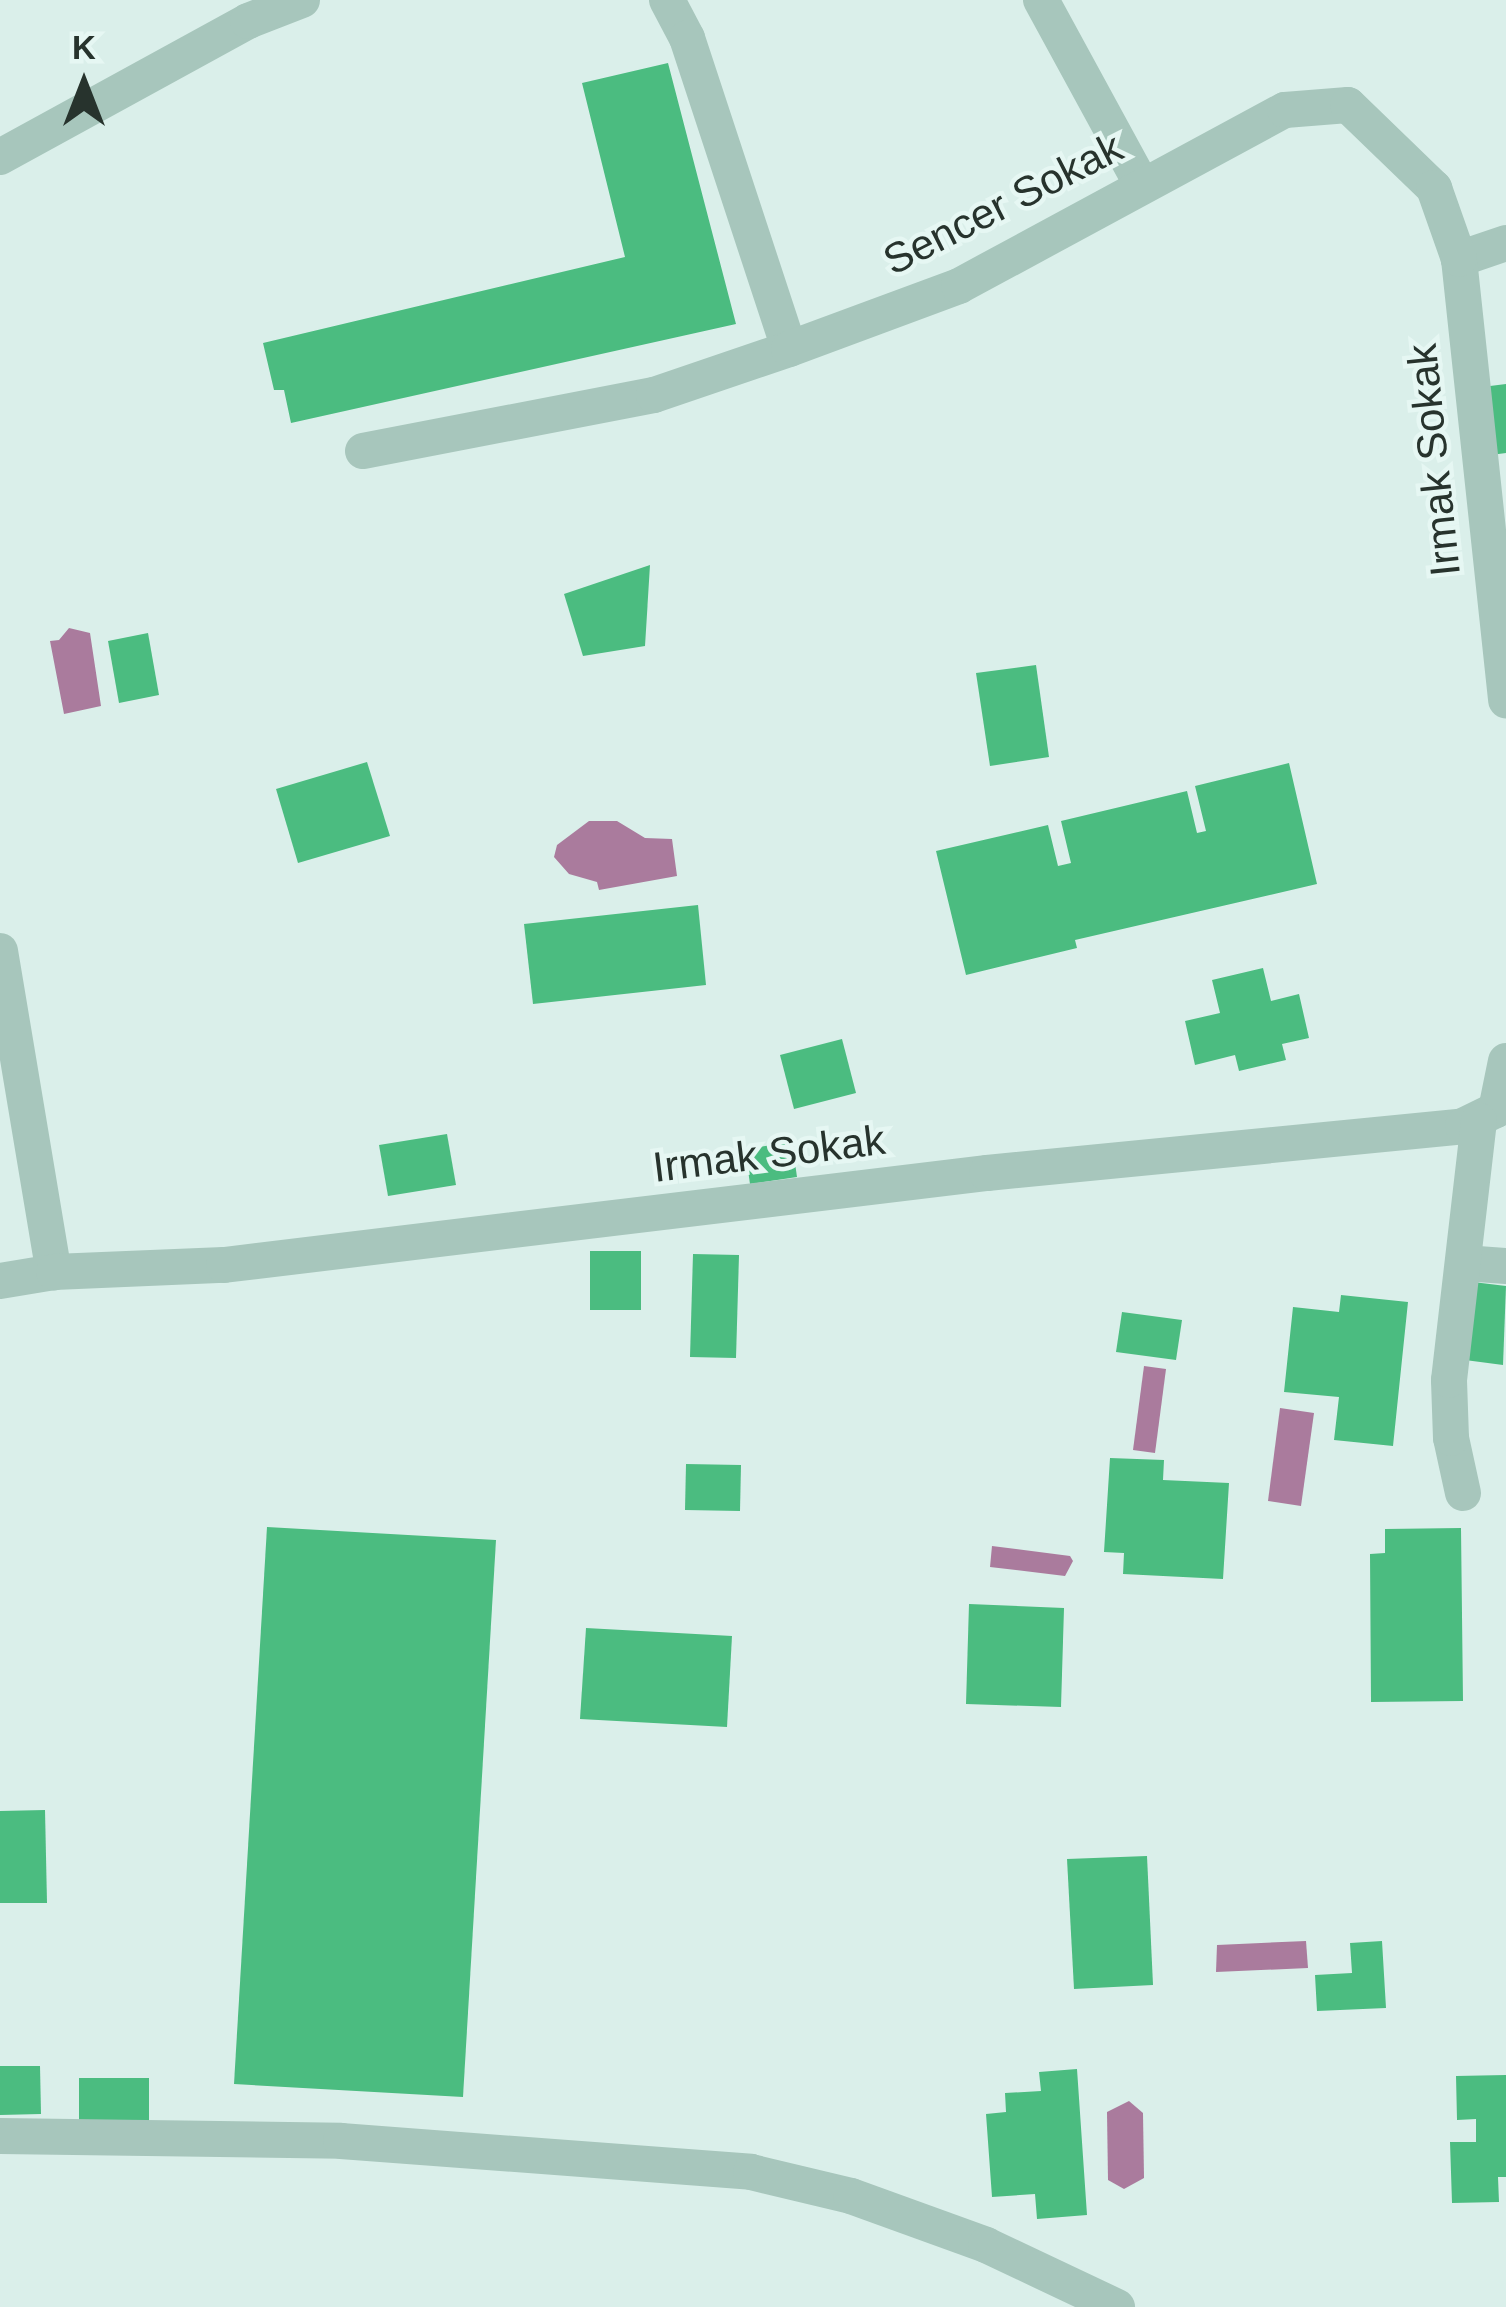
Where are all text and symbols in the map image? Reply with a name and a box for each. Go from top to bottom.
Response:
north arrow [24,24,144,144]
text: K [72,29,96,66]
street label: Sencer Sokak [875,122,1131,286]
street label: Irmak Sokak [1397,341,1471,579]
street label: Irmak Sokak [650,1115,888,1193]

